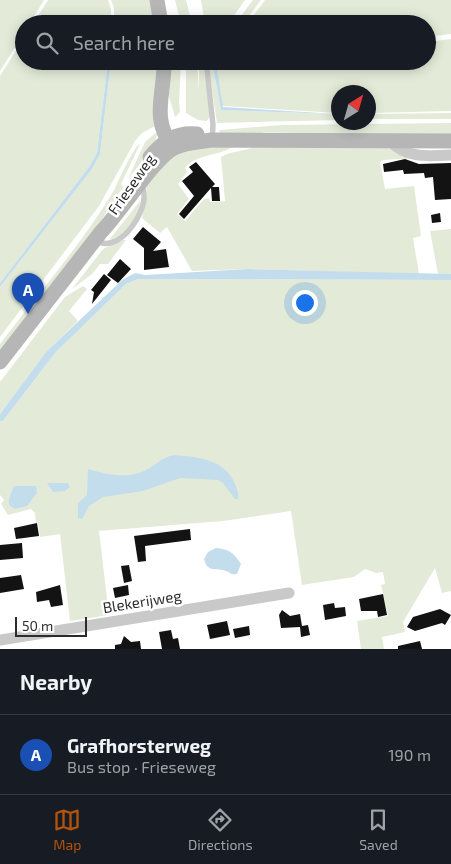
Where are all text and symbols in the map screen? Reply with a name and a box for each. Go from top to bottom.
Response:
search box [15,15,436,70]
icon: search [33,29,61,57]
text: Search here [73,31,175,54]
north arrow [331,85,376,130]
street label: Frieseweg [104,150,159,218]
pin: A [12,273,44,314]
your location [292,290,318,316]
street label: Blekerijweg [101,586,183,617]
scale bar [15,614,88,637]
text: 50 m [22,617,53,634]
text: Nearby [20,669,92,694]
text: Grafhorsterweg [67,734,211,757]
text: A [31,745,41,764]
text: 190 m [388,745,431,764]
text: Bus stop · Frieseweg [67,757,216,776]
tab: Map [53,806,81,853]
tab: Directions [188,806,253,853]
tab: Saved [359,806,398,853]

